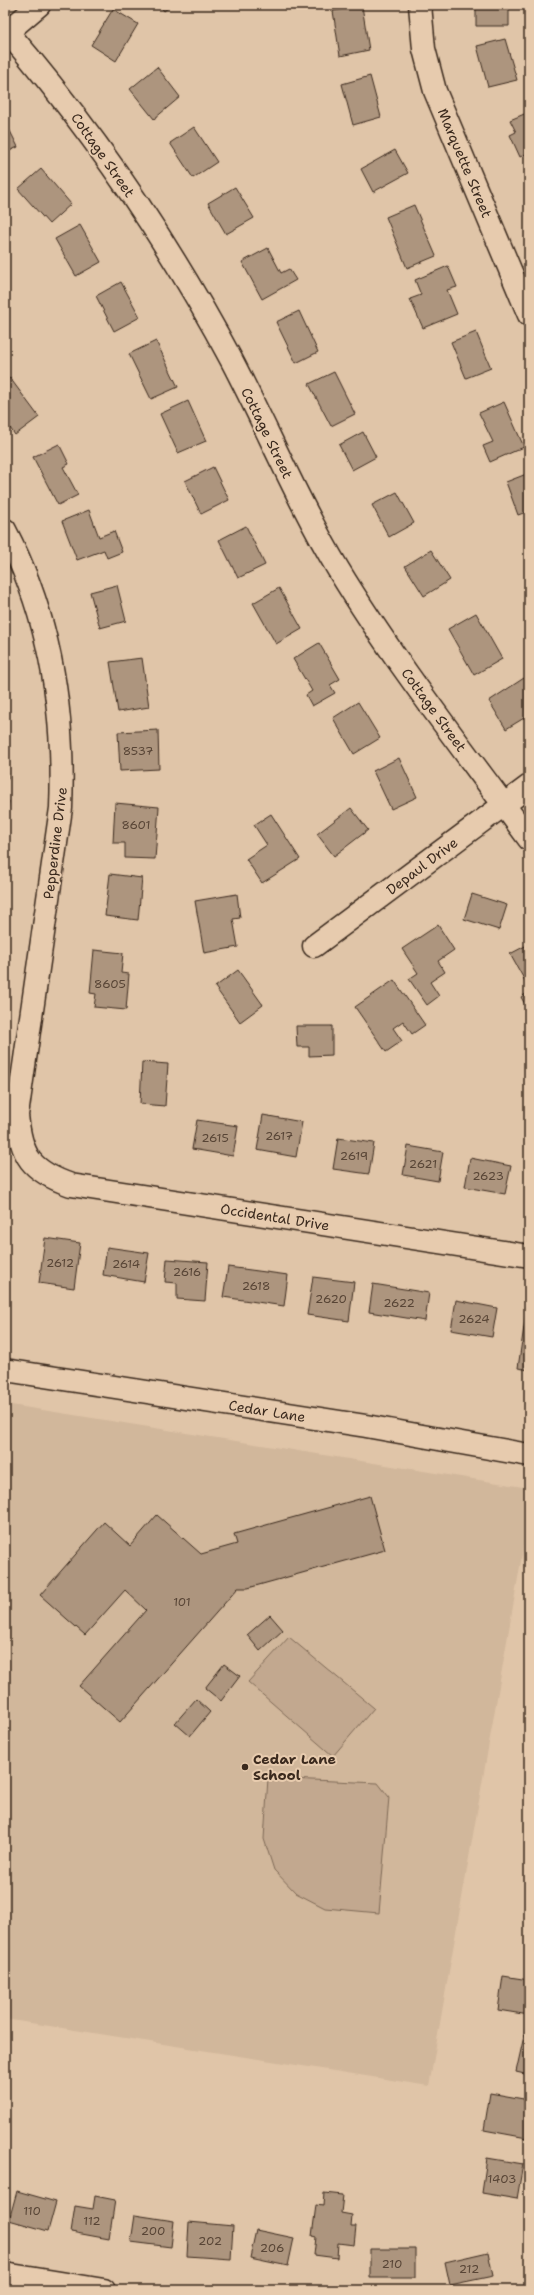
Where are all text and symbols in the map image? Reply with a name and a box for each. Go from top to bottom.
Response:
street label: Marquette Street [434,106,496,220]
street label: Cottage Street [67,109,139,201]
street label: Cottage Street [237,384,297,482]
street label: Cottage Street [398,665,470,755]
house number: 8537 [123,743,153,759]
street label: Pepperdine Drive [39,786,71,900]
house number: 8601 [121,817,151,833]
street label: Depaul Drive [383,833,461,899]
house number: 8605 [94,976,126,992]
house number: 2617 [265,1128,293,1144]
house number: 2615 [201,1130,229,1146]
house number: 2619 [340,1148,368,1164]
house number: 2621 [409,1156,437,1172]
house number: 2623 [472,1168,504,1184]
street label: Occidental Drive [219,1200,331,1235]
house number: 2612 [46,1255,74,1271]
house number: 2614 [112,1256,140,1272]
house number: 2616 [173,1264,201,1280]
house number: 2618 [242,1278,270,1294]
house number: 2620 [315,1291,347,1307]
house number: 2622 [383,1295,415,1311]
house number: 2624 [458,1311,490,1327]
street label: Cedar Lane [227,1396,307,1426]
house number: 101 [173,1594,191,1610]
place label: Cedar Lane School [253,1750,336,1784]
marker: Cedar Lane School [240,1762,250,1772]
house number: 1403 [488,2171,516,2187]
house number: 110 [23,2203,41,2219]
house number: 112 [83,2213,101,2229]
house number: 200 [141,2223,165,2239]
house number: 202 [198,2233,222,2249]
house number: 206 [260,2240,284,2256]
house number: 210 [382,2256,402,2272]
house number: 212 [459,2261,479,2277]

